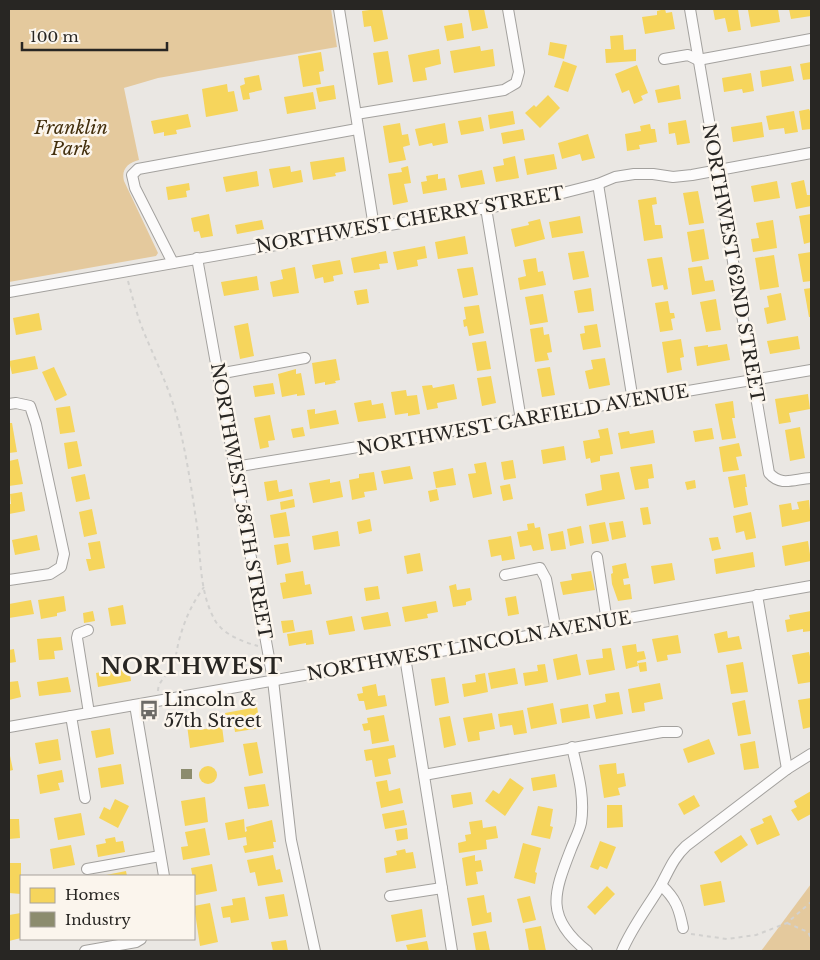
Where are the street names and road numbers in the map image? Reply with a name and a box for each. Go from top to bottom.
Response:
street label: NORTHWEST 62ND STREET [698,122,769,405]
street label: NORTHWEST CHERRY STREET [254,182,566,258]
street label: NORTHWEST 58TH STREET [206,361,276,642]
street label: NORTHWEST GARFIELD AVENUE [355,380,691,460]
street label: NORTHWEST LINCOLN AVENUE [305,607,633,685]

